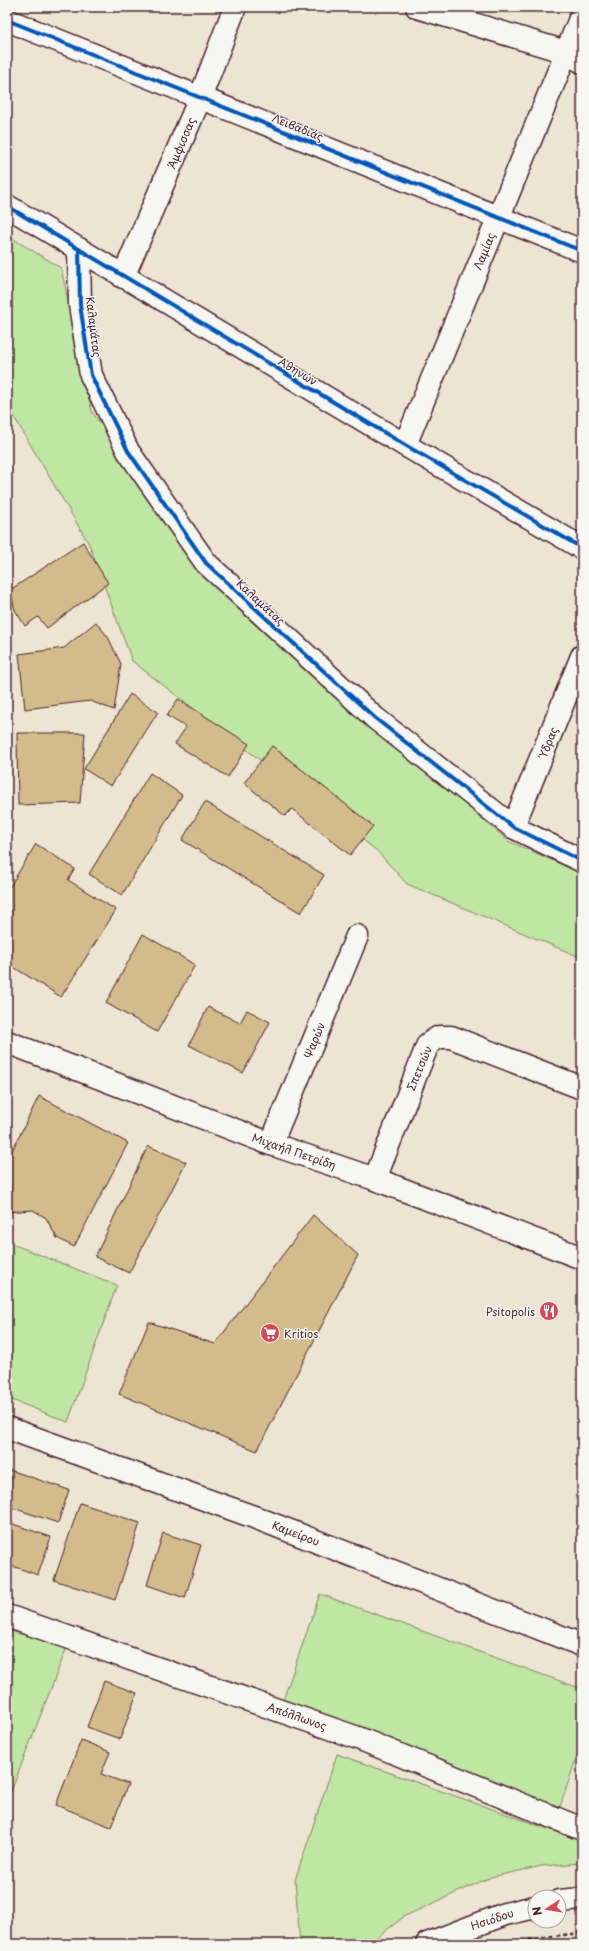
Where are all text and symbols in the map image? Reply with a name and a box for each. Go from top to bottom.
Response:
street label: Λειβαδιάς [270,109,326,145]
street label: Άμφισσας [163,114,200,171]
street label: Λαμίας [469,229,499,272]
street label: Καλαμάτας [82,296,106,359]
street label: Αθηνών [275,353,321,389]
street label: Καλαμάτας [233,575,289,629]
street label: Ύδρας [533,724,562,762]
street label: Ψαρών [299,1019,329,1061]
street label: Σπετσών [402,1043,436,1093]
street label: Μιχαήλ Πετρίδη [250,1129,338,1173]
restaurant icon: Psitopolis [538,1300,560,1322]
place label: Psitopolis [486,1303,535,1320]
supermarket icon: Kritios [259,1322,281,1344]
place label: Kritios [284,1325,318,1342]
street label: Καμείρου [270,1516,322,1550]
street label: Απόλλωνος [265,1698,329,1734]
north arrow [527,1889,567,1929]
street label: Ησιόδου [468,1904,516,1934]
text: N [527,1905,546,1917]

